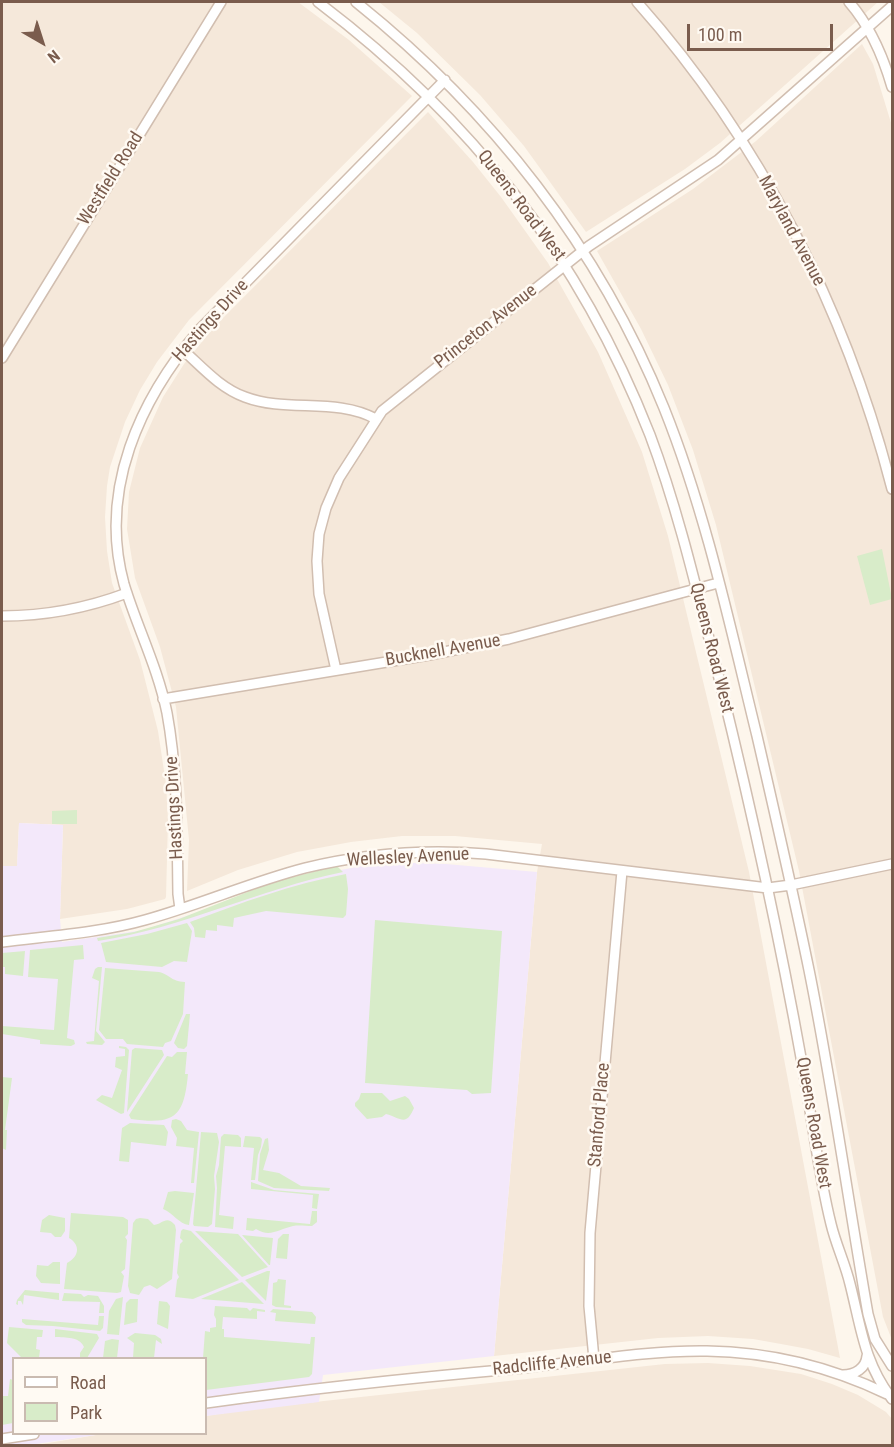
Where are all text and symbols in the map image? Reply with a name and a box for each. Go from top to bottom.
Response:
north arrow [12,12,72,72]
scale bar [690,12,836,50]
text: 100 m [698,24,742,45]
text: N [44,46,63,67]
street label: Westfield Road [74,128,148,230]
street label: Queens Road West [472,146,570,266]
street label: Maryland Avenue [753,172,829,290]
street label: Hastings Drive [168,275,254,367]
street label: Princeton Avenue [431,280,541,374]
street label: Queens Road West [684,581,738,715]
street label: Bucknell Avenue [384,630,502,672]
street label: Hastings Drive [162,756,188,860]
street label: Wellesley Avenue [346,844,470,872]
street label: Queens Road West [791,1056,835,1190]
street label: Stanford Place [585,1062,615,1168]
street label: Radcliffe Avenue [492,1347,612,1381]
legend [12,1357,207,1435]
text: Road [70,1372,106,1393]
text: Park [70,1402,102,1423]

